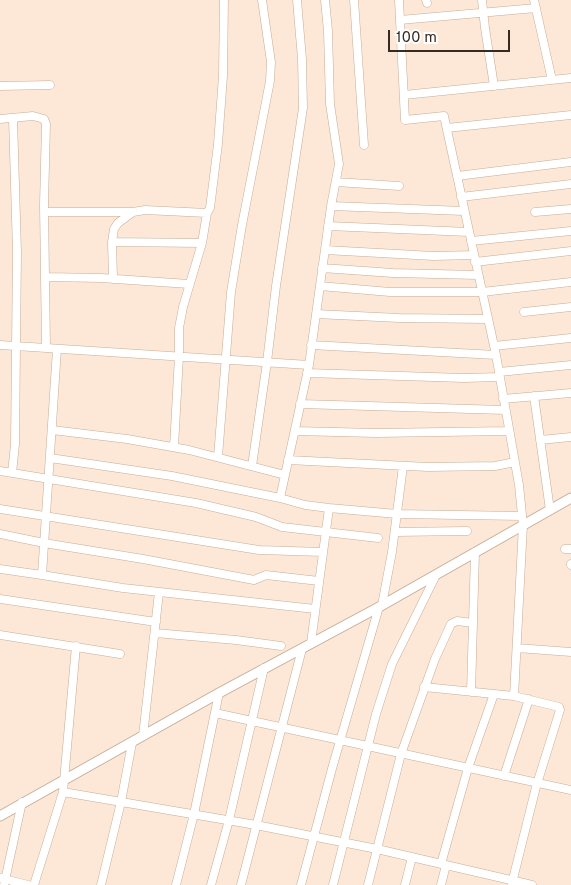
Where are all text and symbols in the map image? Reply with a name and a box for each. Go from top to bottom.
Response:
scale bar [391,20,514,52]
text: 100 m [396,29,437,48]

